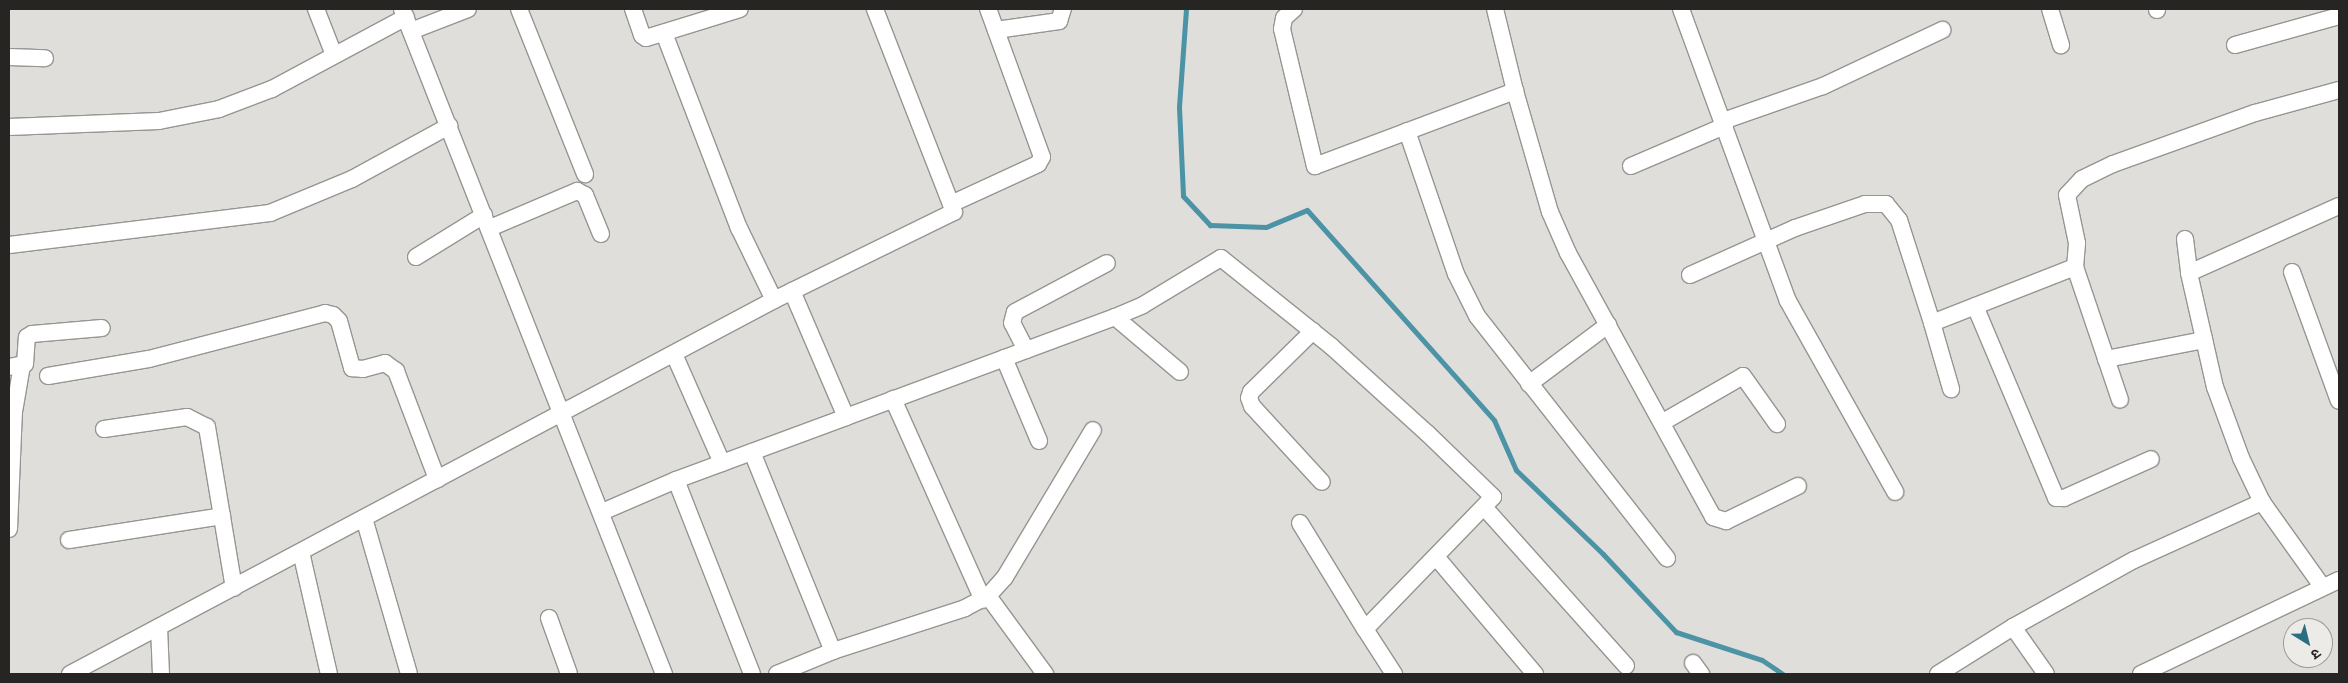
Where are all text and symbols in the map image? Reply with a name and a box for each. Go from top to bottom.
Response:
north arrow [2283,618,2333,668]
text: उ [2308,645,2325,664]

